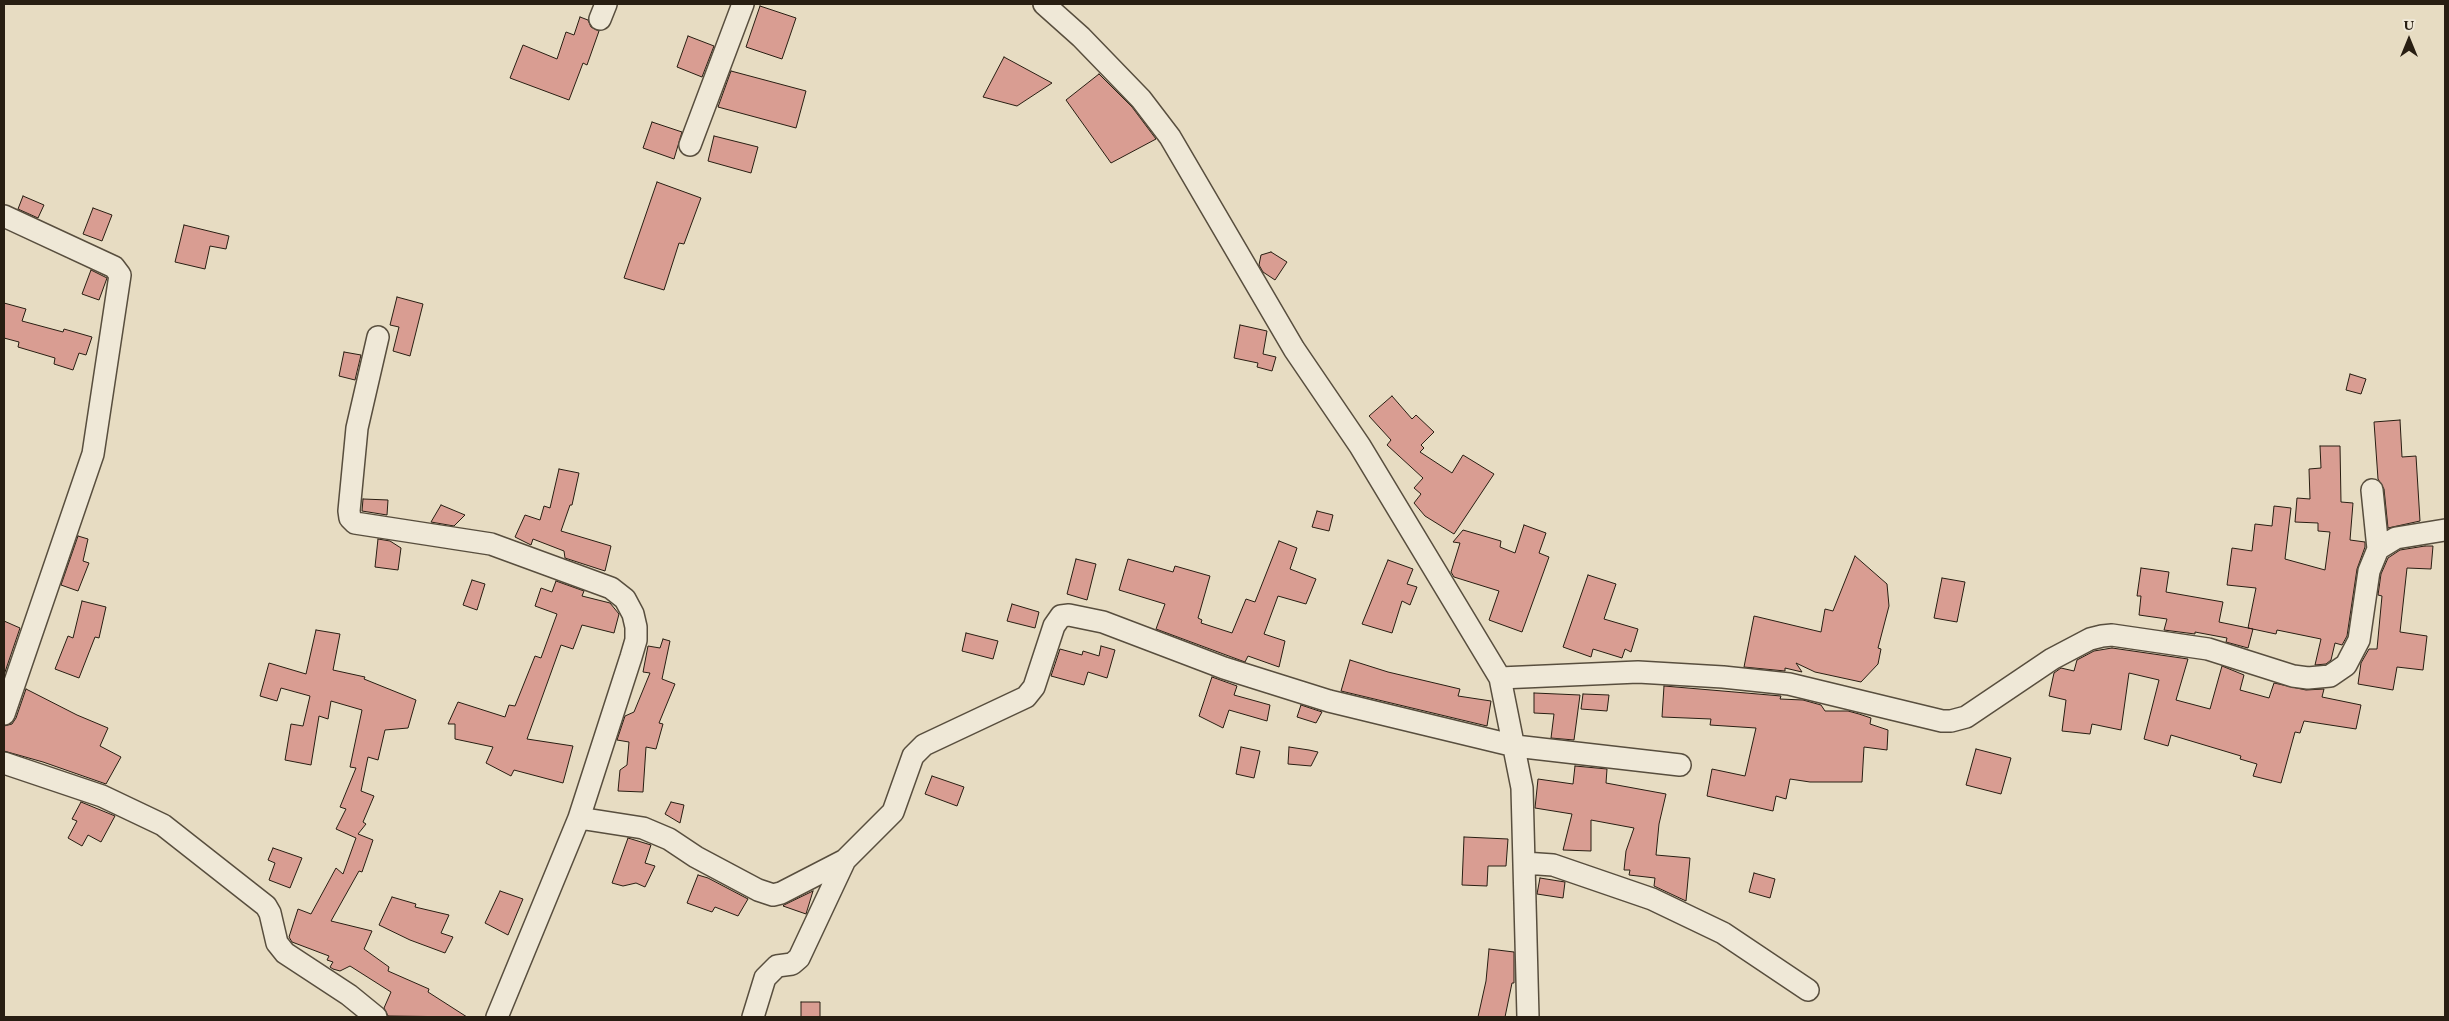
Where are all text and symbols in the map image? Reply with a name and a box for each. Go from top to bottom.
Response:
north arrow [2384,15,2434,65]
text: U [2404,16,2414,34]

